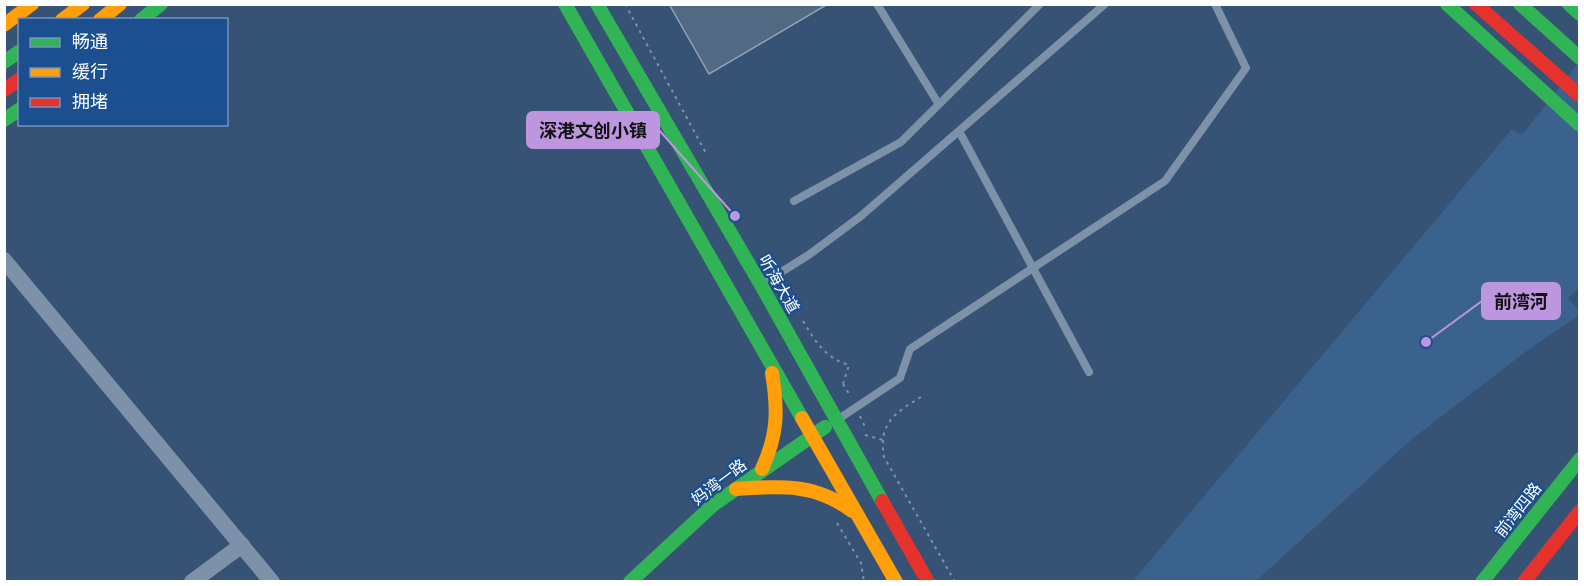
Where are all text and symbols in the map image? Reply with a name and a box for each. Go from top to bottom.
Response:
legend [18,18,228,126]
text: 畅通 [72,31,108,53]
text: 缓行 [72,61,108,83]
text: 拥堵 [72,91,108,113]
callout: 深港文创小镇 [527,112,659,148]
text: 深港文创小镇 [539,120,647,142]
street label: 听海大道 [755,252,803,316]
callout: 前湾河 [1482,283,1560,319]
text: 前湾河 [1494,291,1548,313]
street label: 妈湾一路 [688,455,750,509]
street label: 前湾四路 [1491,479,1545,541]

